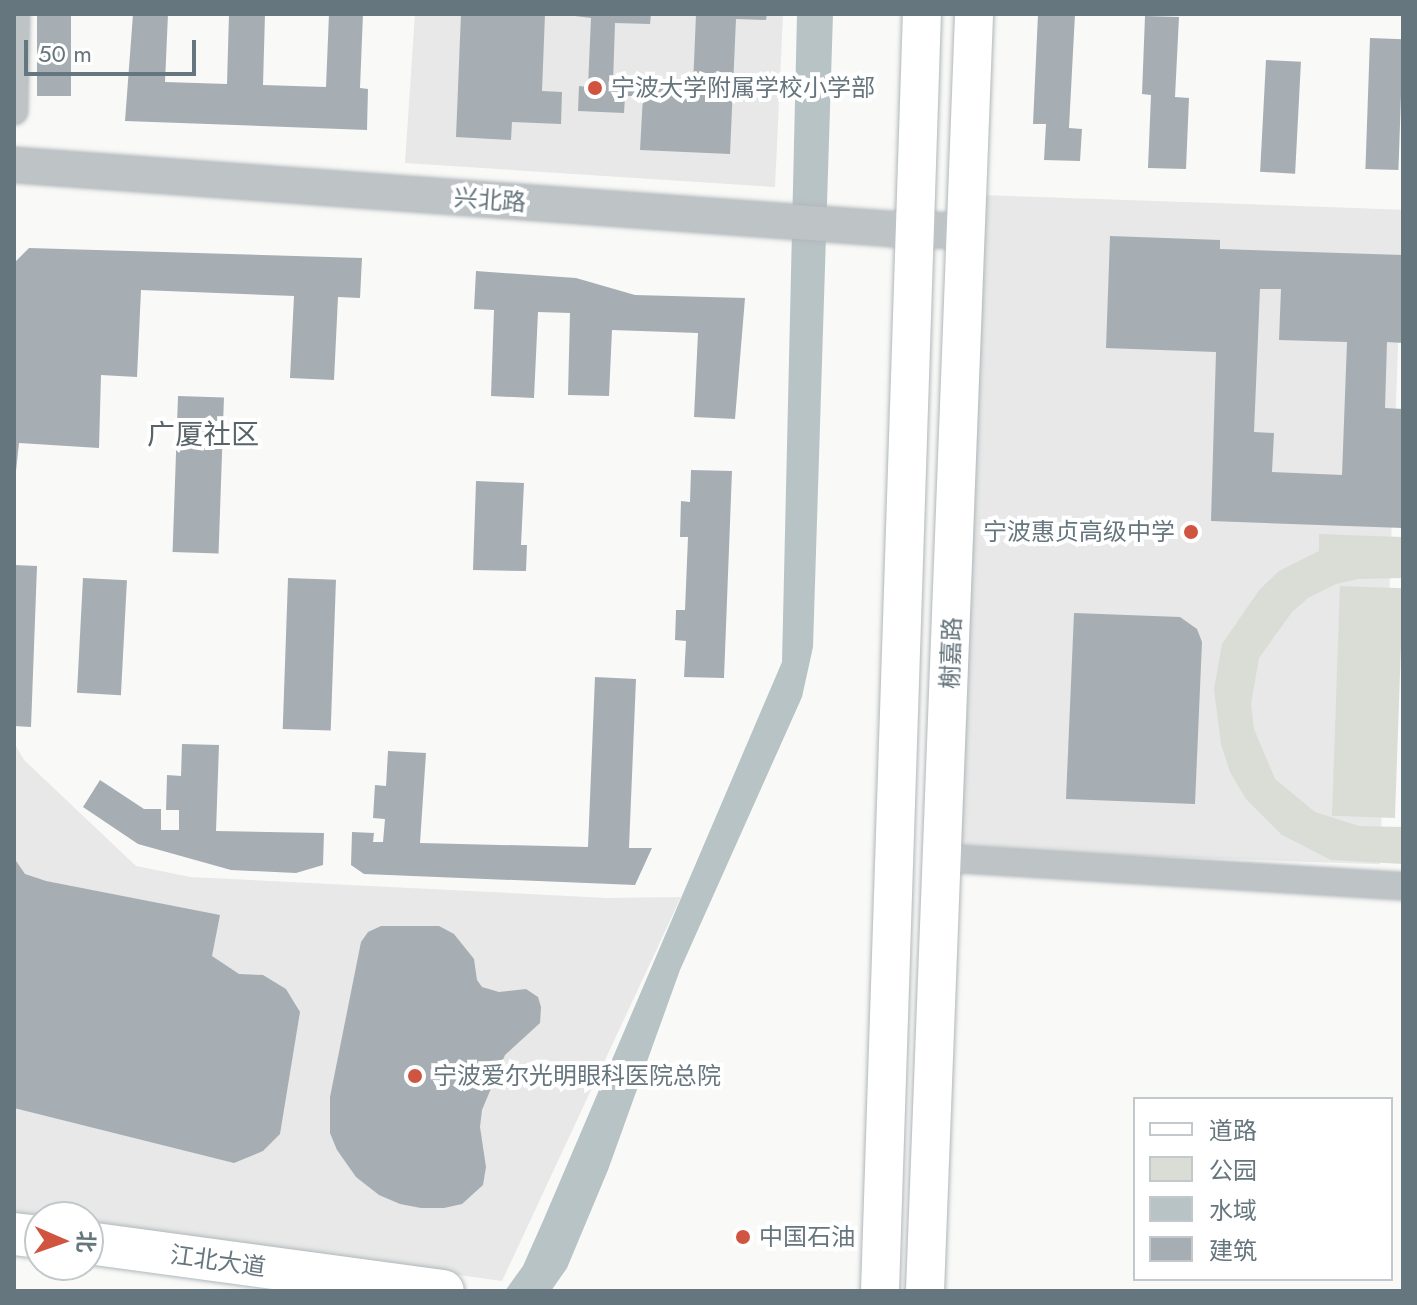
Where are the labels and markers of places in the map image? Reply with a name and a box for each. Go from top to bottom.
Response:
place label: 宁波大学附属学校小学部 [611,74,875,102]
marker: 宁波大学附属学校小学部 [586,79,604,97]
place label: 宁波惠贞高级中学 [983,518,1175,546]
marker: 宁波惠贞高级中学 [1182,523,1200,541]
place label: 宁波爱尔光明眼科医院总院 [433,1062,721,1090]
marker: 宁波爱尔光明眼科医院总院 [404,1065,426,1087]
place label: 中国石油 [759,1223,855,1251]
marker: 中国石油 [734,1228,752,1246]

